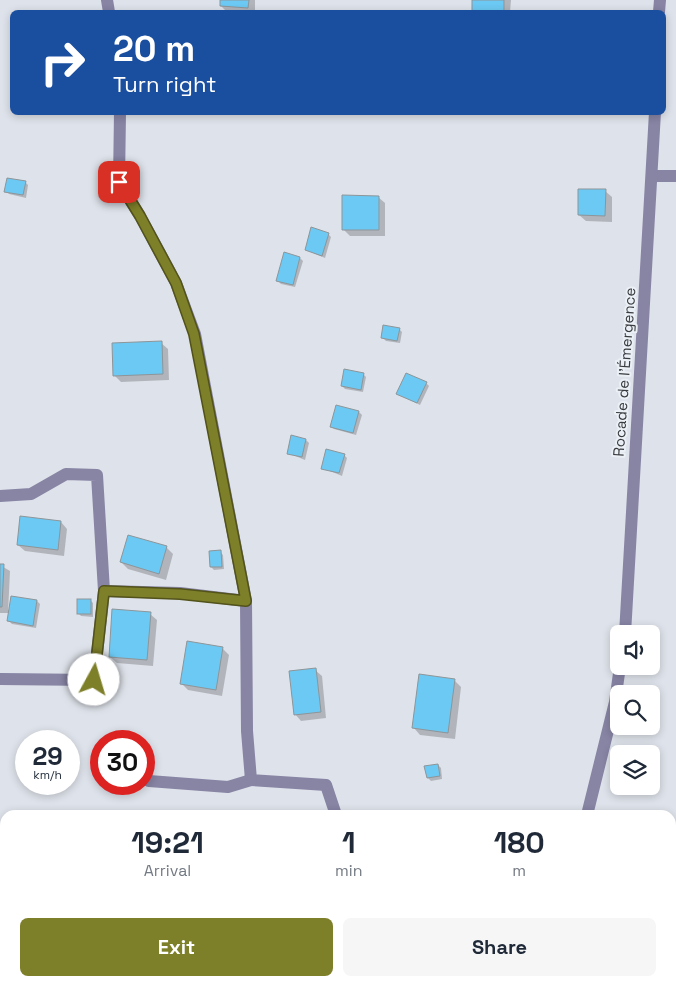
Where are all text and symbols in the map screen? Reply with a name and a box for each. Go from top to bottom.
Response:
text: 20 m [113,27,195,71]
icon: right [30,30,95,95]
text: Turn right [113,70,216,98]
pin [98,161,140,203]
icon: arrive [105,168,133,196]
street label: Rocade de l'Émergence [609,287,639,457]
map controls [610,625,660,795]
button: sound [610,625,660,675]
position arrow [67,653,119,705]
button: search [610,685,660,735]
speed limit sign: 30 [90,730,155,795]
text: 29 [32,740,63,772]
button: layers [610,745,660,795]
text: km/h [33,767,62,783]
text: 19:21 [131,823,204,862]
text: 1 [342,823,355,862]
text: 180 [494,823,545,862]
text: Arrival [144,860,191,881]
text: min [335,860,362,881]
text: m [512,860,526,881]
button: Exit [20,918,333,976]
button: Share [343,918,656,976]

